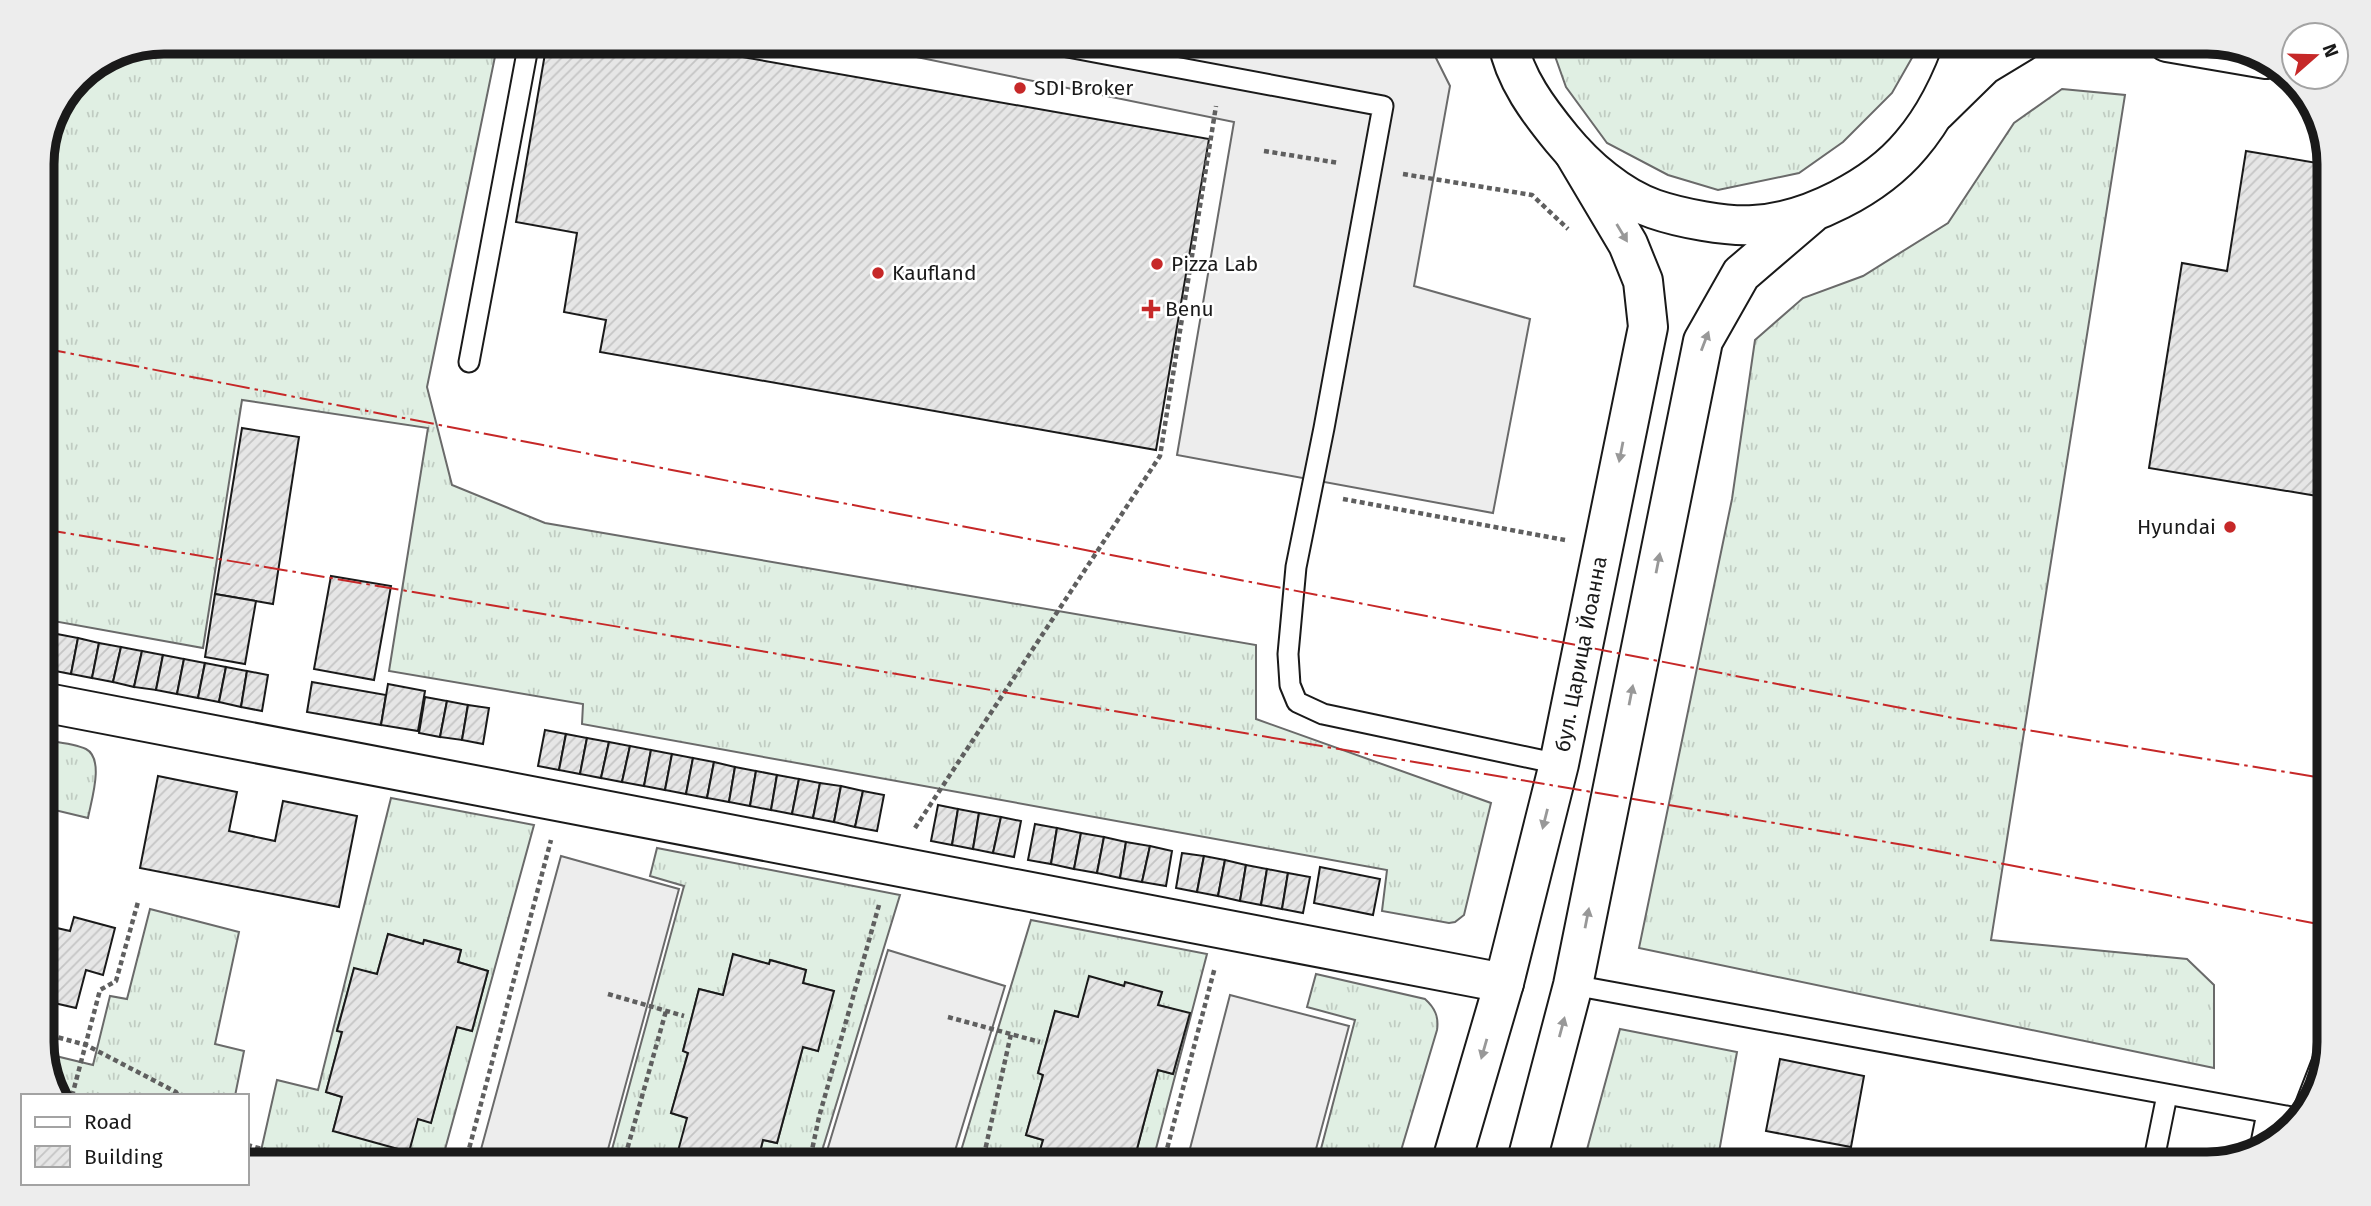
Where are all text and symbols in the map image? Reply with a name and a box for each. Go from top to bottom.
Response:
north arrow [2280,21,2350,91]
text: N [2318,40,2343,60]
place label: SDI Broker [1034,75,1133,101]
marker: SDI Broker [1012,80,1028,96]
one-way arrow [1615,223,1628,242]
place label: Pizza Lab [1171,251,1258,277]
marker: Pizza Lab [1149,256,1165,272]
place label: Kaufland [892,260,976,286]
marker: Kaufland [870,265,886,281]
place label: Benu [1165,296,1214,322]
marker: Benu [1143,301,1159,317]
one-way arrow [1700,330,1711,351]
one-way arrow [1616,441,1627,463]
place label: Hyundai [2137,514,2216,540]
marker: Hyundai [2222,519,2238,535]
one-way arrow [1653,552,1664,574]
street label: бул. Царица Йоанна [1549,554,1613,754]
one-way arrow [1626,684,1637,706]
one-way arrow [1539,808,1550,830]
one-way arrow [1581,907,1592,929]
one-way arrow [1557,1016,1568,1038]
one-way arrow [1479,1038,1489,1059]
legend [21,1094,248,1185]
text: Road [84,1109,132,1135]
text: Building [84,1144,163,1170]

